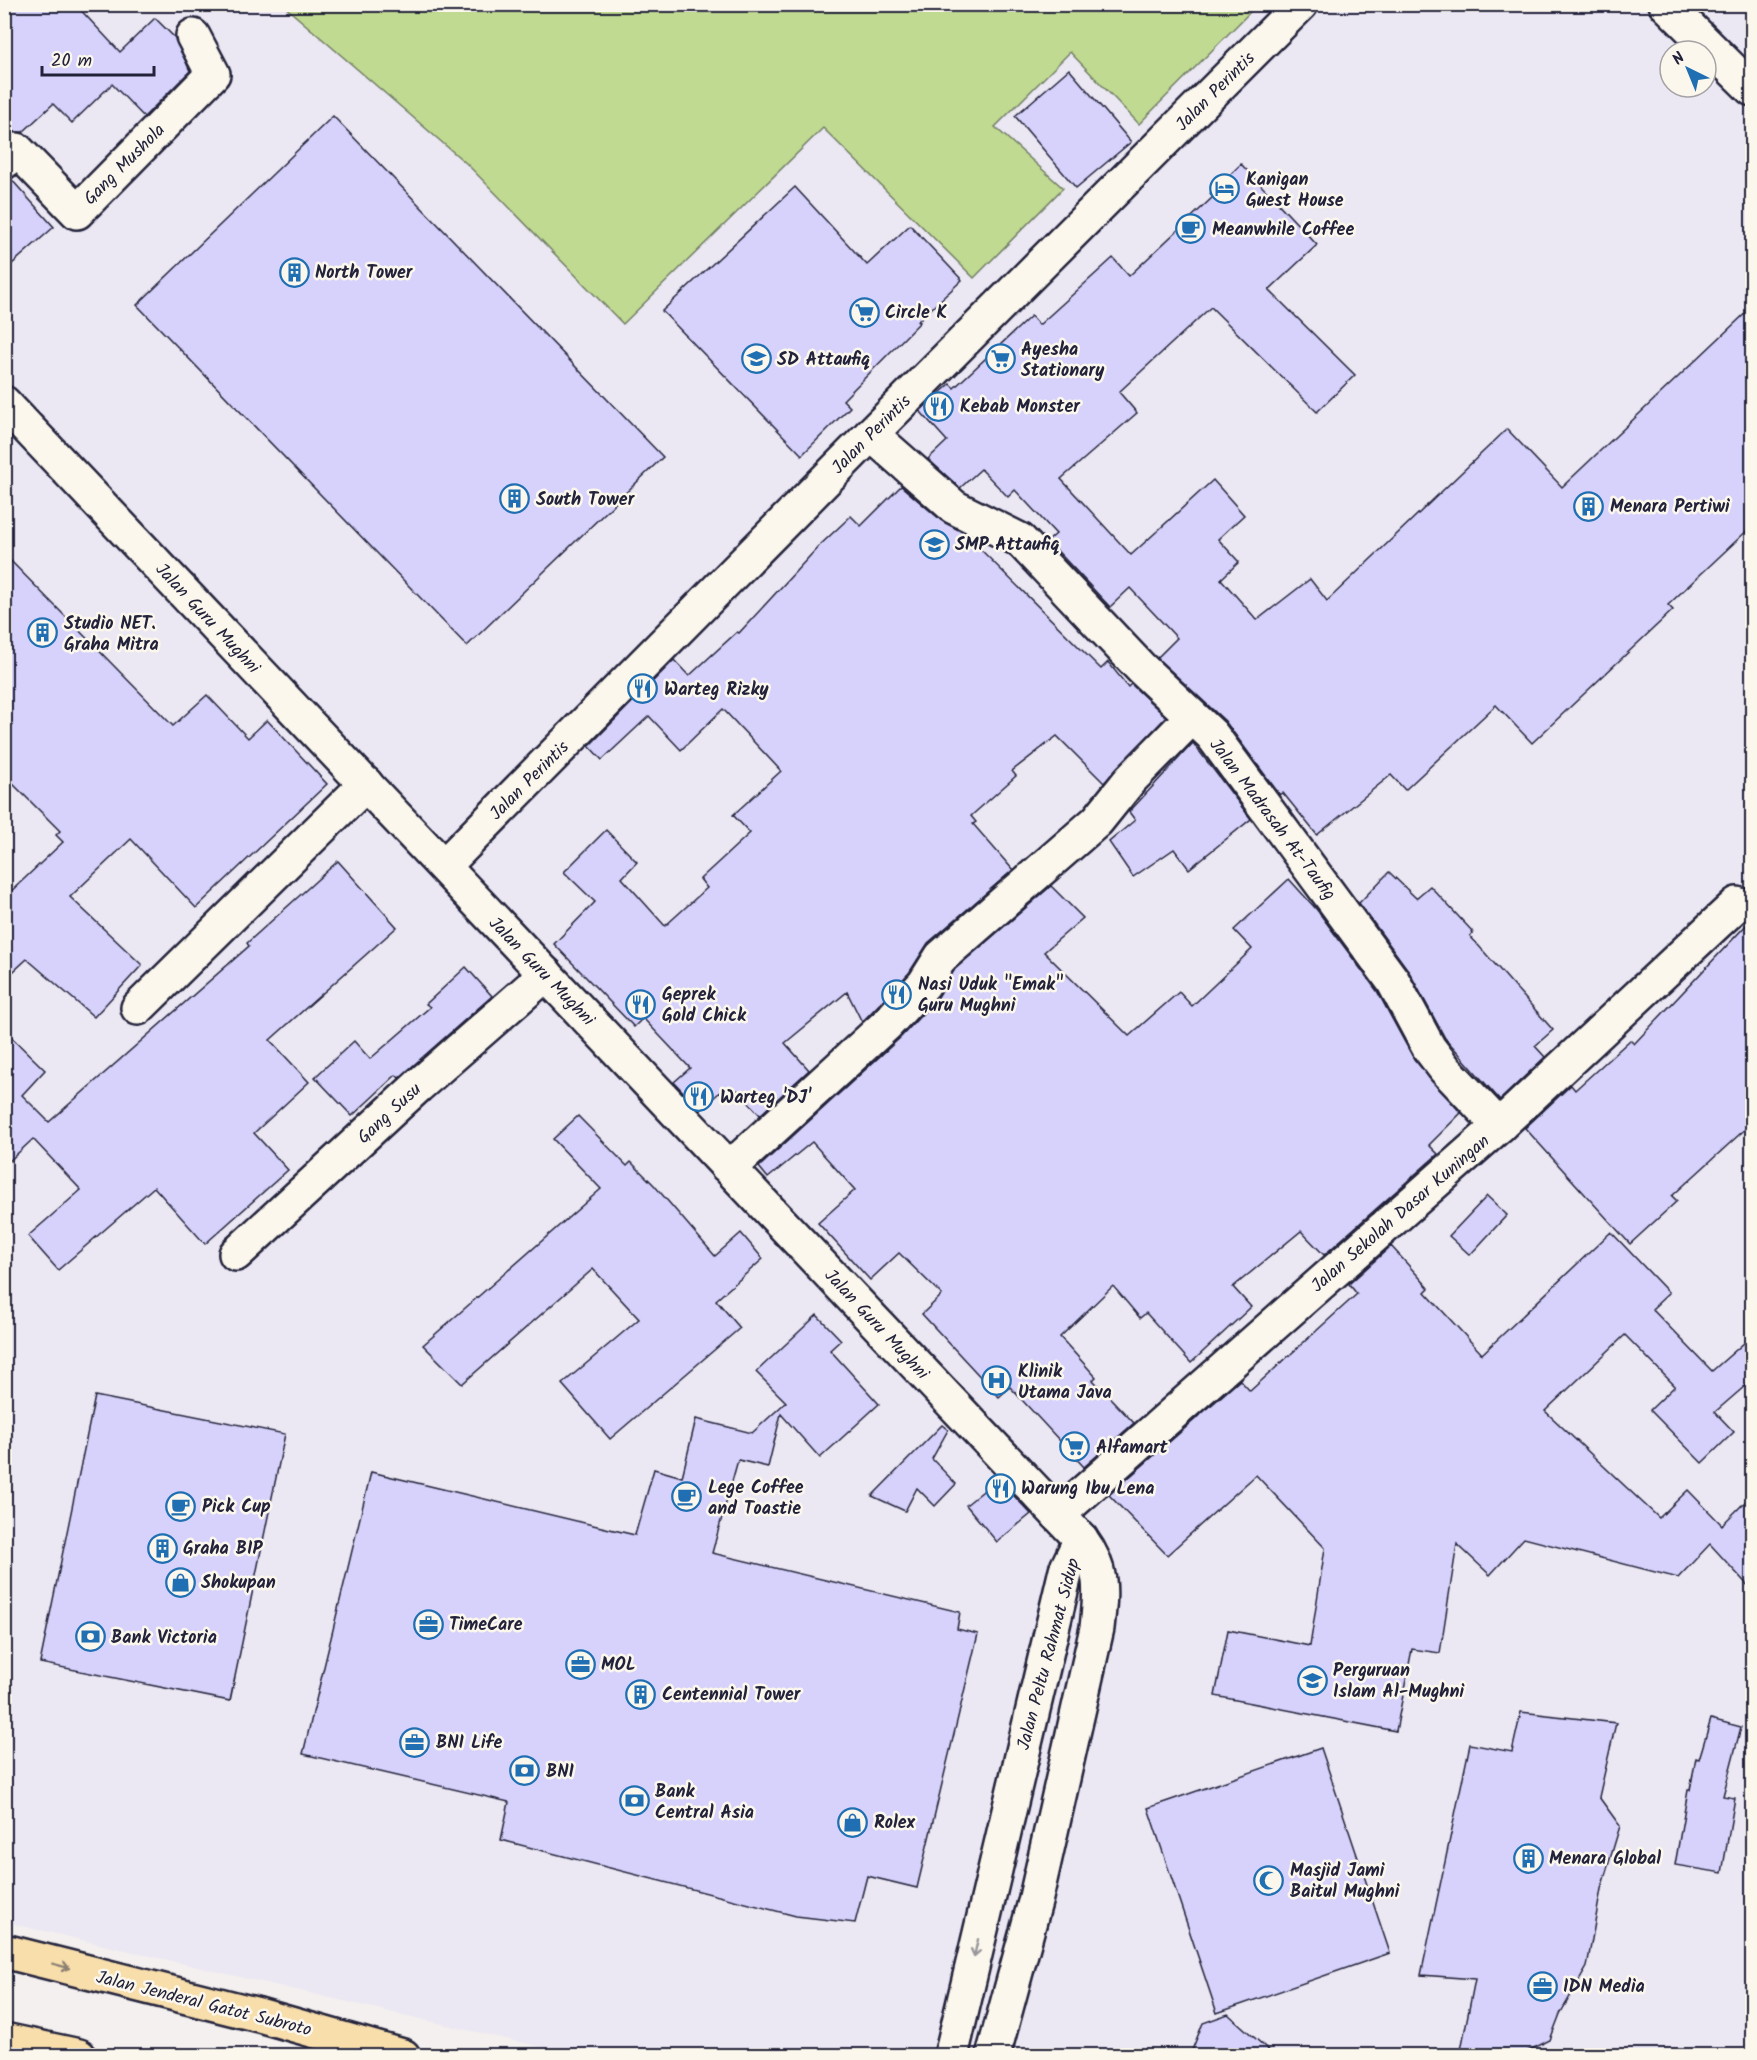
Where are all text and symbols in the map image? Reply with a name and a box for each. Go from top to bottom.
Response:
scale bar [42,39,154,77]
north arrow [1658,39,1718,99]
street label: Jalan Perintis [1169,45,1263,139]
text: 20 m [51,47,92,76]
text: N [1667,47,1691,72]
street label: Gang Mushola [77,117,173,213]
place label: Kanigan Guest House [1246,166,1344,216]
hotel icon: Kanigan Guest House [1209,173,1241,205]
cafe icon: Meanwhile Coffee [1175,213,1207,245]
place label: Meanwhile Coffee [1212,216,1354,245]
building icon: North Tower [278,256,310,288]
place label: North Tower [315,259,414,288]
supermarket icon: Circle K [848,296,880,328]
place label: Circle K [885,299,948,328]
place label: Ayesha Stationary [1021,336,1105,386]
school or university icon: SD Attaufiq [740,343,772,375]
supermarket icon: Ayesha Stationary [984,343,1016,375]
place label: SD Attaufiq [777,346,870,375]
street label: Jalan Perintis [825,388,919,482]
restaurant icon: Kebab Monster [923,390,955,422]
place label: Kebab Monster [960,393,1081,422]
building icon: South Tower [499,483,531,515]
place label: South Tower [536,486,636,515]
building icon: Menara Pertiwi [1573,490,1605,522]
place label: Menara Pertiwi [1610,493,1730,522]
school or university icon: SMP Attaufiq [918,528,950,560]
place label: SMP Attaufiq [955,531,1060,560]
street label: Jalan Guru Mughni [148,557,267,682]
place label: Studio NET. Graha Mitra [64,610,159,660]
building icon: Studio NET. Graha Mitra [27,617,59,649]
restaurant icon: Warteg Rizky [627,673,659,705]
place label: Warteg Rizky [664,676,769,705]
street label: Jalan Madrasah At-Taufig [1201,733,1343,907]
street label: Jalan Perintis [483,734,577,828]
street label: Jalan Guru Mughni [481,911,601,1034]
place label: Nasi Uduk "Emak" Guru Mughni [918,971,1064,1021]
restaurant icon: Nasi Uduk "Emak" Guru Mughni [881,978,913,1010]
place label: Geprek Gold Chick [662,981,747,1031]
restaurant icon: Geprek Gold Chick [625,988,657,1020]
street label: Gang Susu [351,1076,429,1152]
restaurant icon: Warteg 'DJ' [683,1081,715,1113]
place label: Warteg 'DJ' [720,1084,812,1113]
street label: Jalan Sekolah Dasar Kuningan [1305,1128,1497,1300]
street label: Jalan Guru Mughni [817,1263,936,1388]
place label: Klinik Utama Java [1018,1358,1112,1408]
hospital icon: Klinik Utama Java [981,1365,1013,1397]
supermarket icon: Alfamart [1059,1431,1091,1463]
place label: Alfamart [1096,1434,1169,1463]
restaurant icon: Warung Ibu Lena [984,1472,1016,1504]
place label: Lege Coffee and Toastie [708,1474,804,1524]
place label: Warung Ibu Lena [1021,1475,1154,1504]
cafe icon: Lege Coffee and Toastie [671,1481,703,1513]
cafe icon: Pick Cup [165,1490,197,1522]
place label: Pick Cup [202,1493,271,1522]
building icon: Graha BIP [146,1532,178,1564]
place label: Graha BIP [183,1535,263,1564]
street label: Jalan Peltu Rahmat Sidup [1010,1555,1089,1753]
shop icon: Shokupan [164,1566,196,1598]
place label: Shokupan [201,1569,276,1598]
office icon: TimeCare [412,1608,444,1640]
place label: TimeCare [449,1611,523,1640]
bank icon: Bank Victoria [74,1621,106,1653]
place label: Bank Victoria [111,1624,217,1653]
office icon: MOL [564,1648,596,1680]
place label: MOL [601,1651,636,1680]
place label: Perguruan Islam Al-Mughni [1333,1657,1464,1707]
school or university icon: Perguruan Islam Al-Mughni [1296,1664,1328,1696]
building icon: Centennial Tower [625,1678,657,1710]
place label: Centennial Tower [662,1681,802,1710]
office icon: BNI Life [399,1726,431,1758]
place label: BNI Life [436,1729,502,1758]
bank icon: BNI [509,1755,541,1787]
place label: BNI [546,1758,575,1787]
place label: Bank Central Asia [655,1778,754,1828]
bank icon: Bank Central Asia [618,1785,650,1817]
shop icon: Rolex [837,1806,869,1838]
place label: Rolex [874,1809,916,1838]
building icon: Menara Global [1512,1842,1544,1874]
place label: Menara Global [1549,1845,1661,1874]
place label: Masjid Jami Baitul Mughni [1290,1857,1400,1907]
mosque icon: Masjid Jami Baitul Mughni [1253,1864,1285,1896]
one-way arrow [970,1939,982,1958]
one-way arrow [51,1960,70,1972]
street label: Jalan Jenderal Gatot Subroto [93,1964,315,2045]
office icon: IDN Media [1526,1970,1558,2002]
place label: IDN Media [1563,1973,1645,2002]

